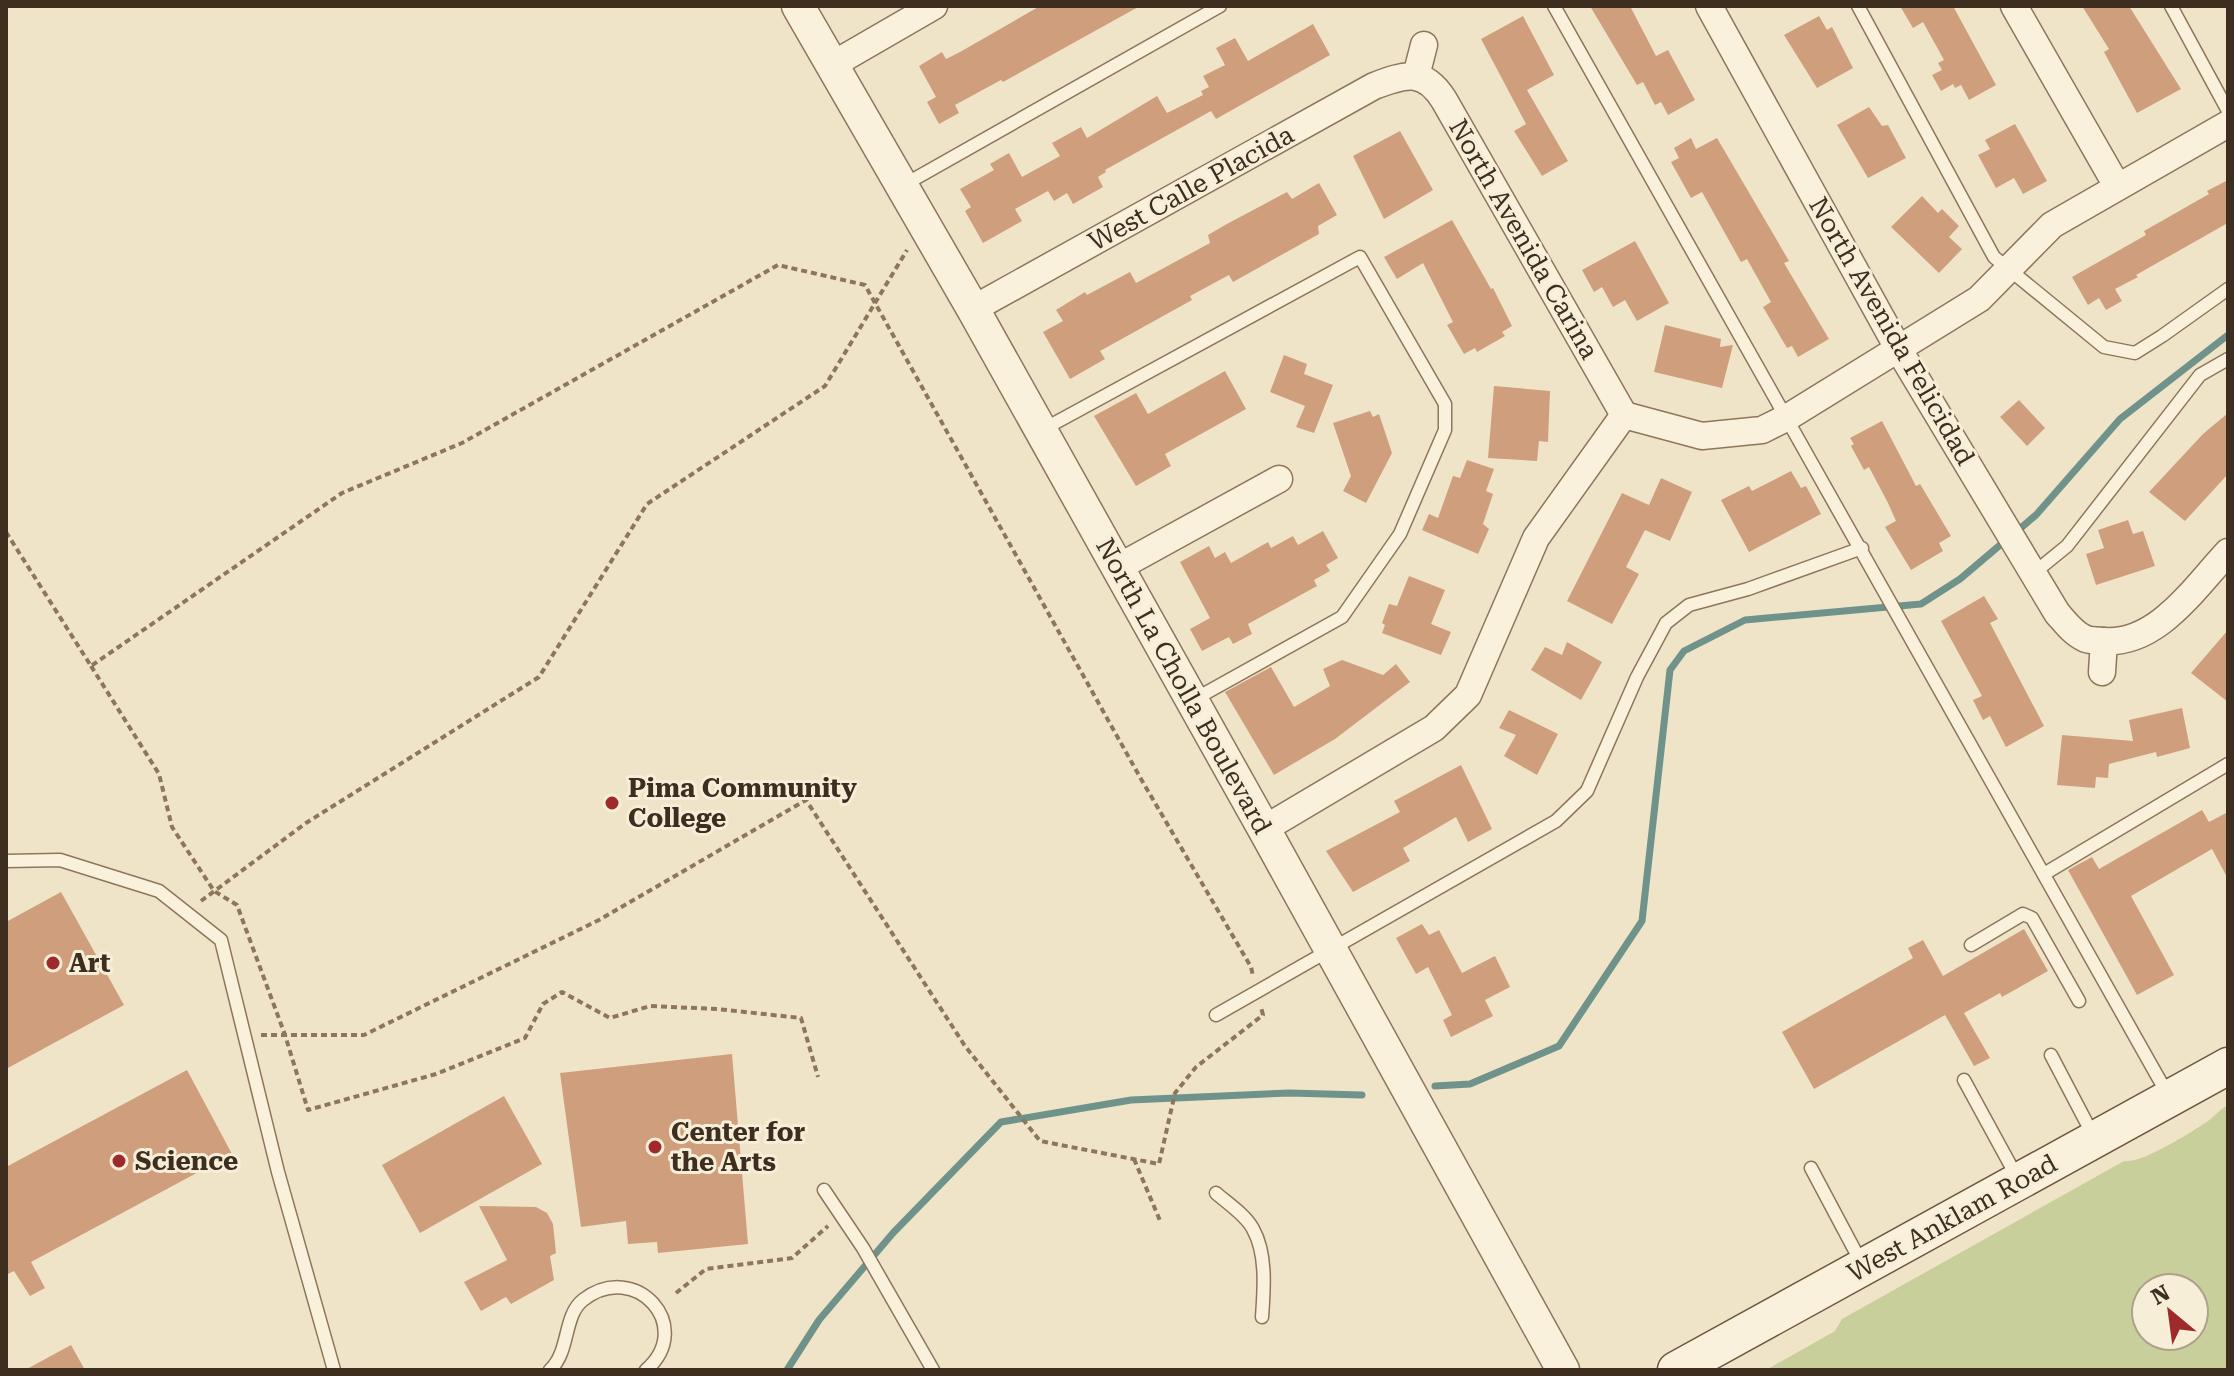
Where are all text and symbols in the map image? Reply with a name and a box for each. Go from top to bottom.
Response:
street label: North Avenida Carina [1443,114,1605,364]
street label: West Calle Placida [1083,119,1299,257]
street label: North Avenida Felicidad [1803,192,1981,470]
street label: North La Cholla Boulevard [1090,533,1278,839]
place label: Pima Community College [628,773,857,833]
marker: Pima Community College [603,794,621,812]
place label: Art [69,948,111,978]
marker: Art [44,954,62,972]
place label: Center for the Arts [671,1117,806,1177]
marker: Center for the Arts [646,1138,664,1156]
place label: Science [135,1146,238,1176]
street label: West Anklam Road [1842,1148,2062,1288]
marker: Science [110,1152,128,1170]
north arrow [2130,1272,2210,1352]
text: N [2147,1280,2174,1310]

